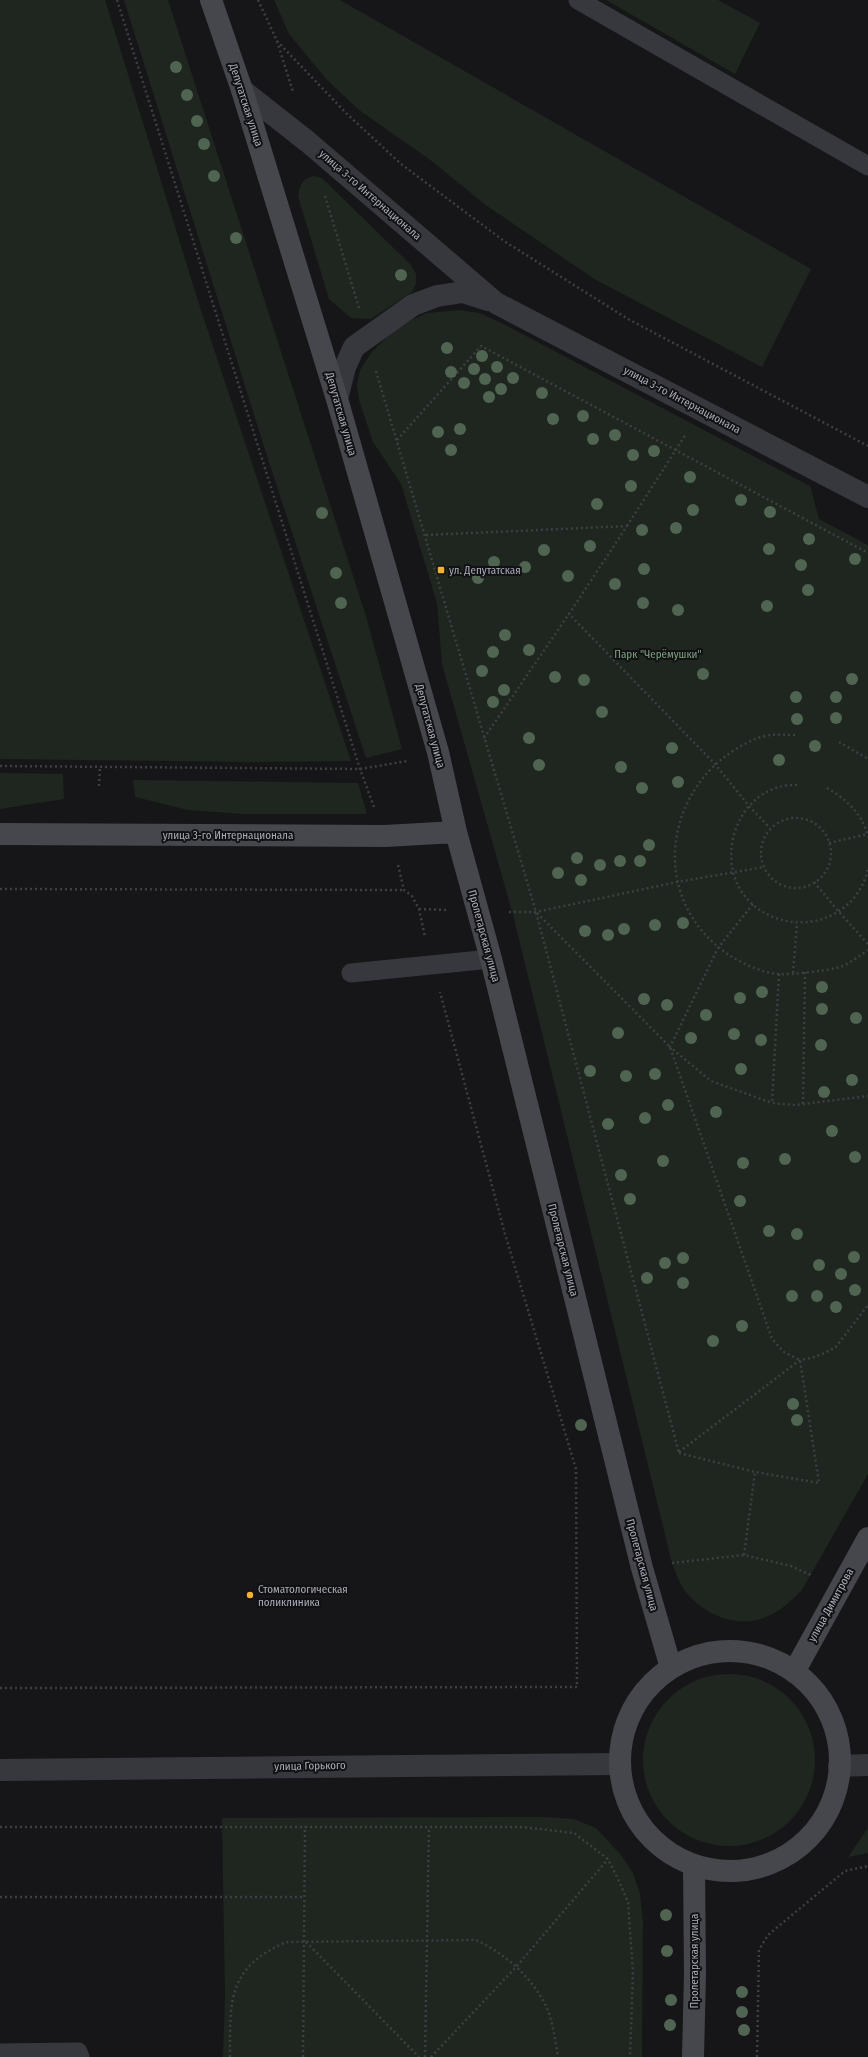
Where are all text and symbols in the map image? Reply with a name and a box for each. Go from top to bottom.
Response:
street label: Депутатская улица [226,61,266,148]
street label: улица 3-го Интернационала [316,147,424,243]
street label: улица 3-го Интернационала [621,364,743,436]
street label: Депутатская улица [323,370,359,457]
place label: ул. Депутатская [449,564,521,577]
marker: ул. Депутатская [436,565,446,575]
park label: Парк "Черёмушки" [614,648,702,661]
street label: Депутатская улица [412,682,447,769]
street label: улица 3-го Интернационала [163,829,293,842]
street label: Пролетарская улица [465,888,503,984]
street label: Пролетарская улица [545,1202,581,1298]
street label: Пролетарская улица [623,1517,661,1613]
street label: улица Димитрова [806,1566,856,1644]
place label: Стоматологическая поликлиника [258,1583,348,1609]
marker: Стоматологическая поликлиника [245,1590,255,1600]
street label: улица Горького [274,1759,346,1773]
street label: Пролетарская улица [688,1913,701,2009]

